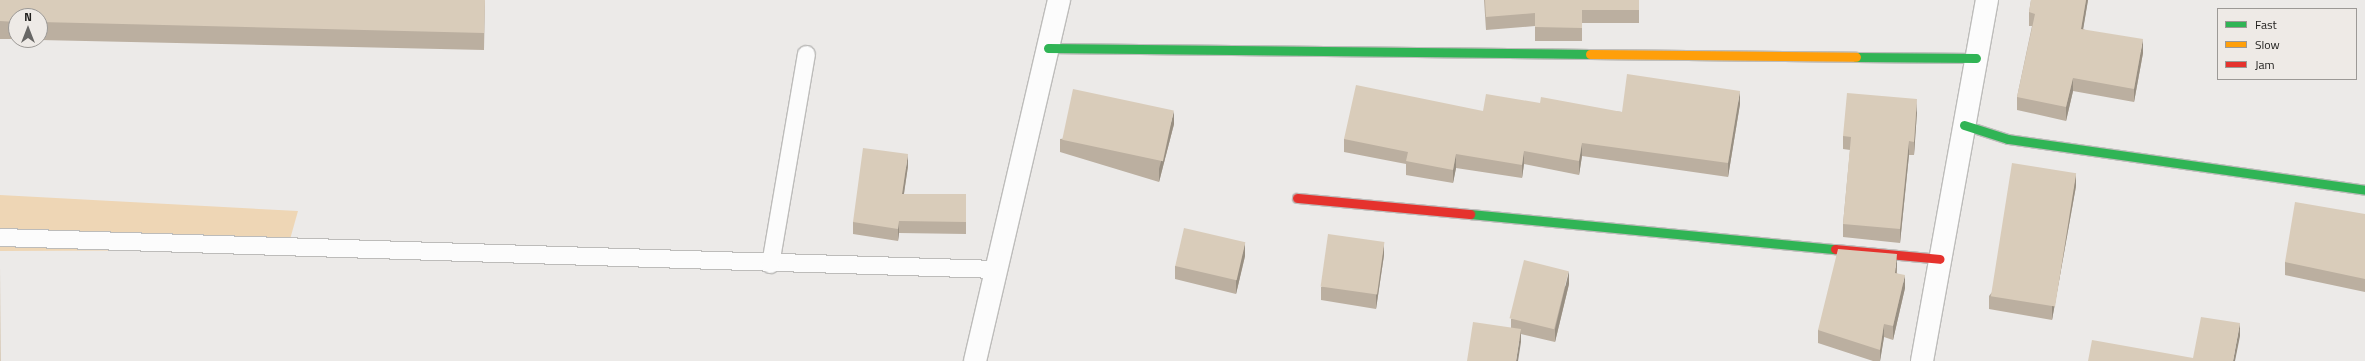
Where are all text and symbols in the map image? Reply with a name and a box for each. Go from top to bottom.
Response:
north arrow [8,8,48,48]
legend [2217,8,2357,80]
text: N [24,9,32,25]
text: Fast [2255,15,2277,34]
text: Slow [2255,35,2280,54]
text: Jam [2255,55,2275,74]

